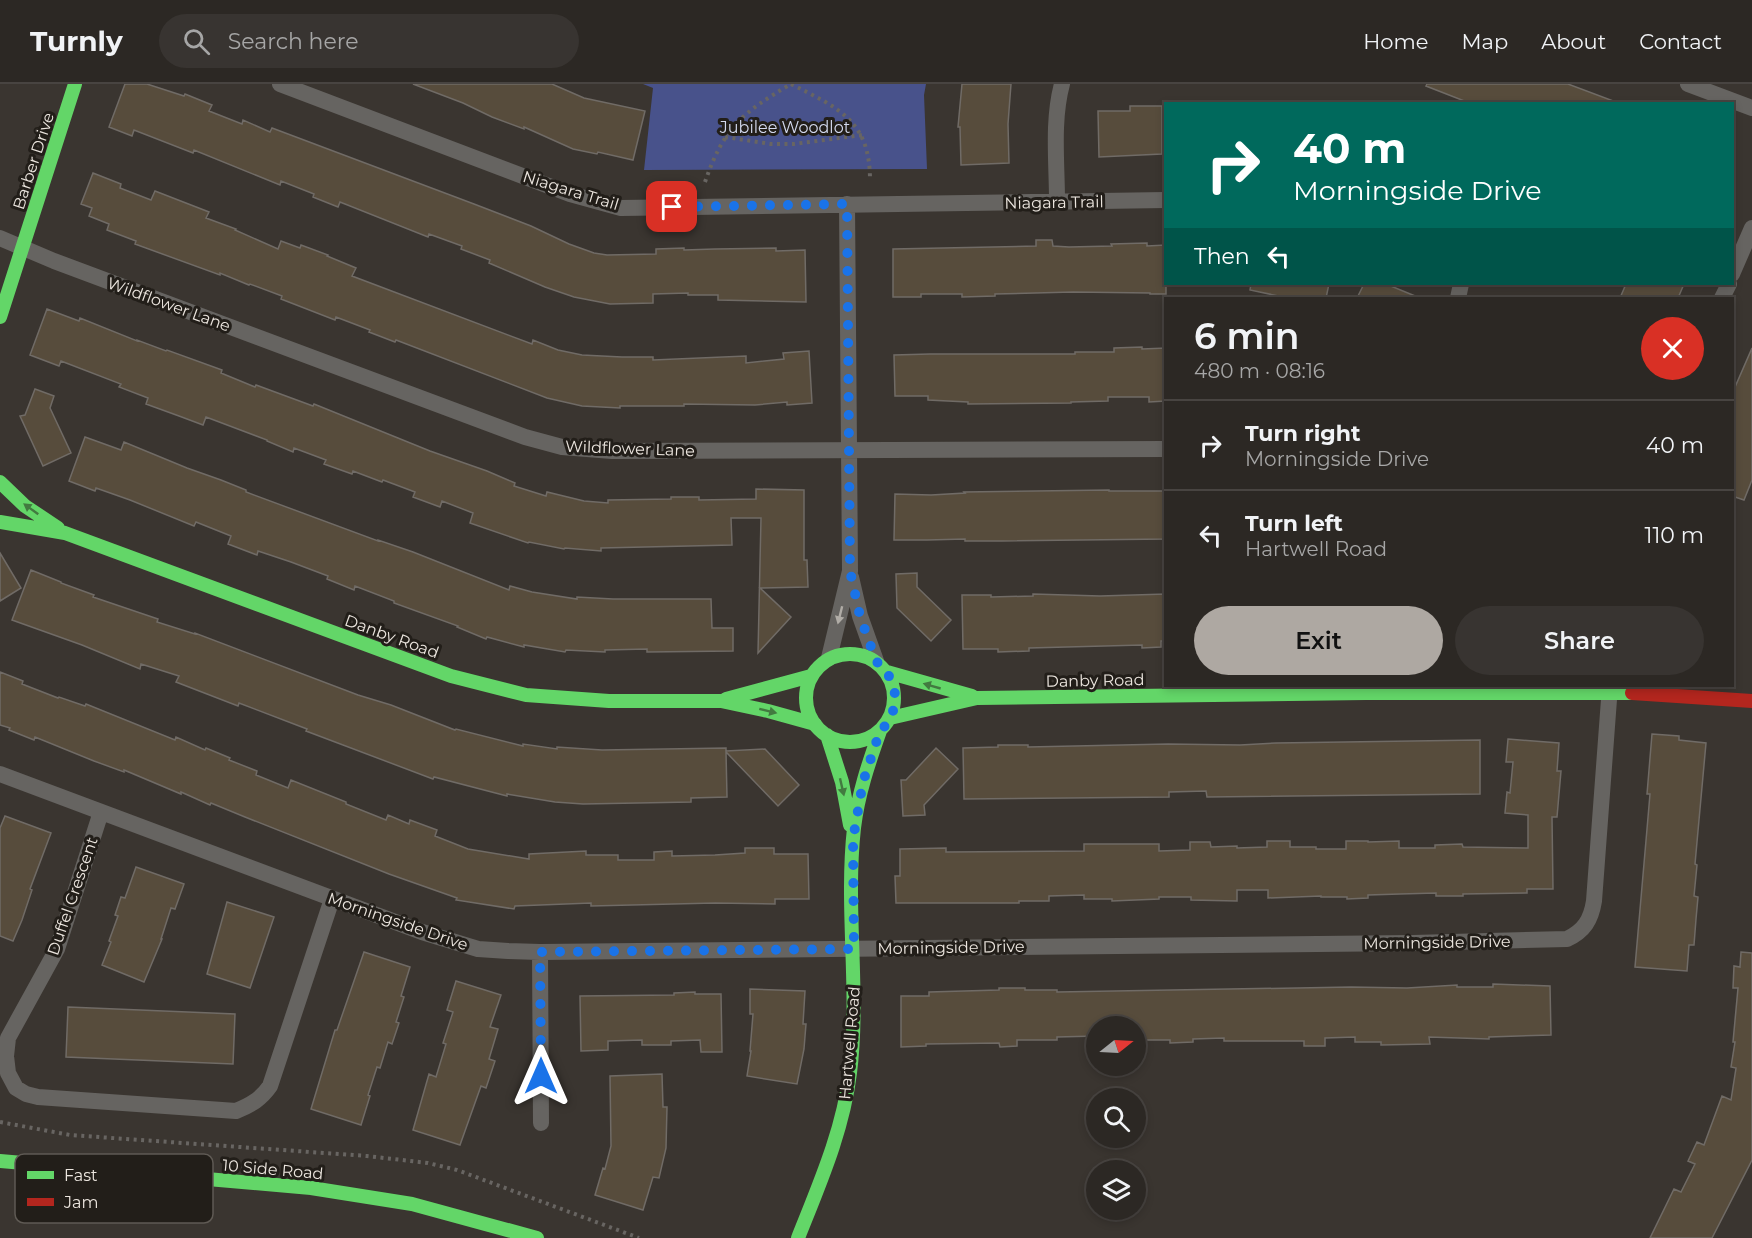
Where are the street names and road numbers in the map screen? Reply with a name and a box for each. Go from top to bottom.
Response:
street label: Barber Drive [9,110,58,212]
street label: Niagara Trail [521,167,621,214]
street label: Niagara Trail [1004,192,1104,213]
street label: Wildflower Lane [105,273,233,336]
street label: Wildflower Lane [565,437,695,460]
street label: Danby Road [342,611,441,662]
street label: Danby Road [1045,670,1145,691]
street label: Duffel Crescent [43,834,102,958]
street label: Morningside Drive [325,889,471,954]
street label: Morningside Drive [1363,932,1511,953]
street label: Morningside Drive [877,937,1025,958]
street label: Hartwell Road [835,986,864,1100]
street label: 10 Side Road [222,1156,324,1183]

